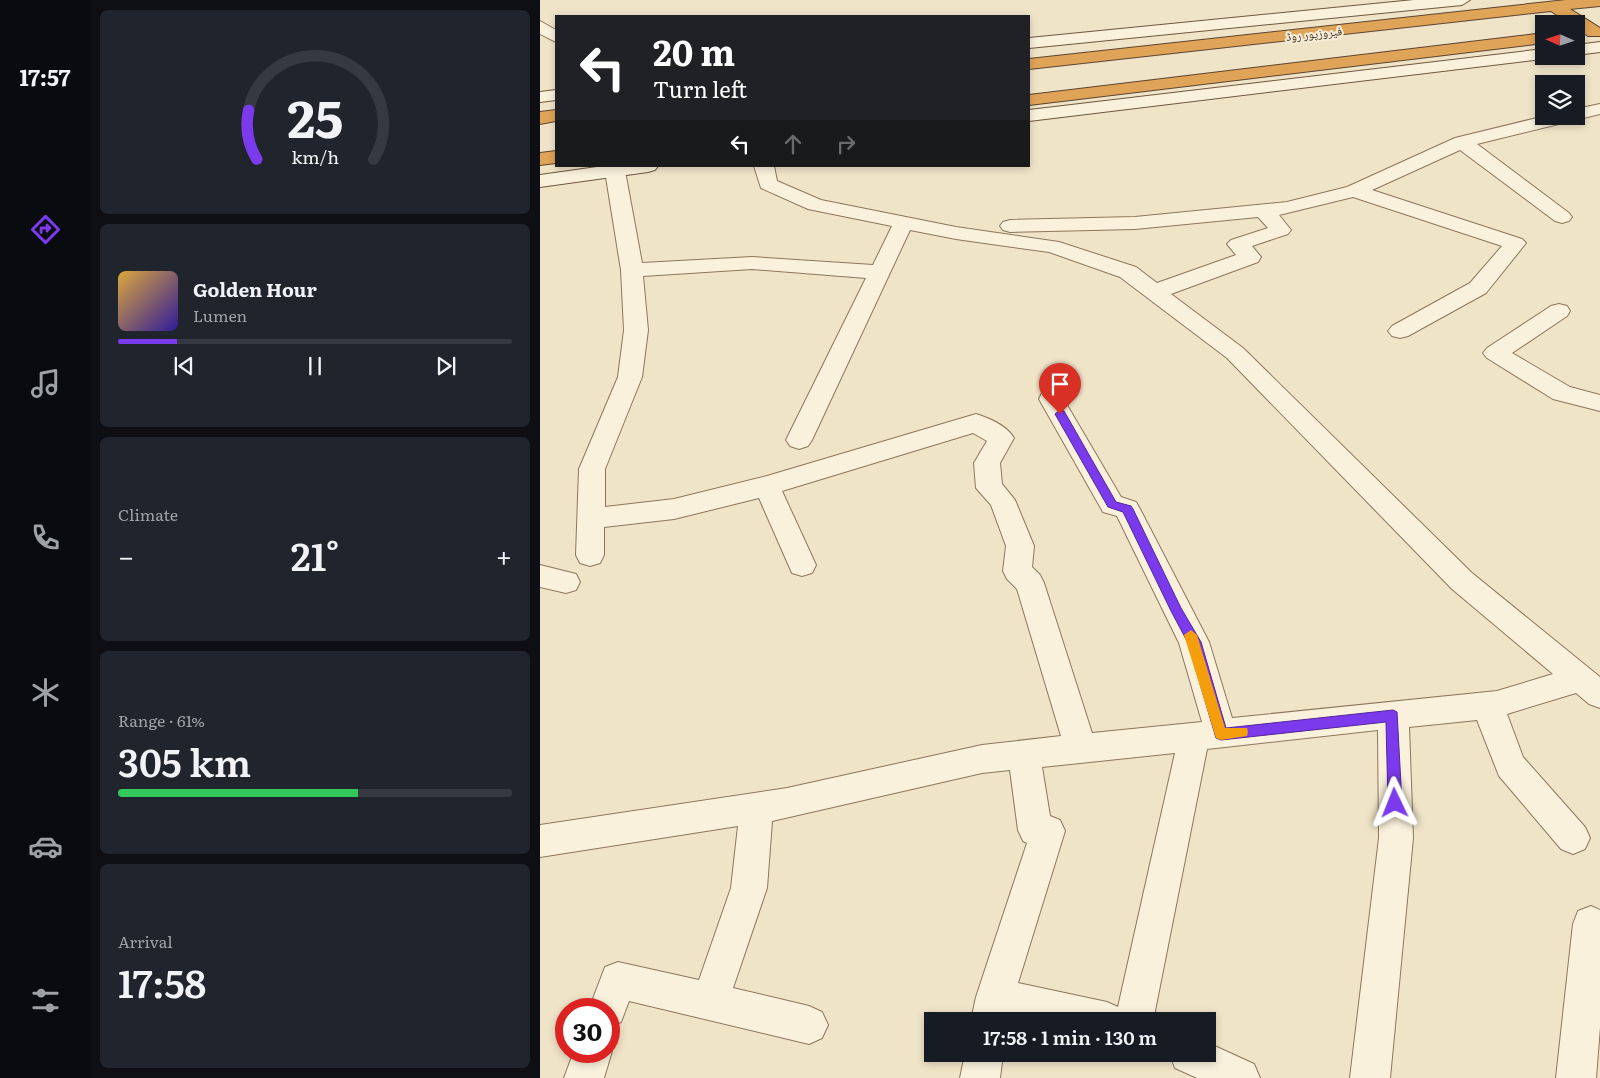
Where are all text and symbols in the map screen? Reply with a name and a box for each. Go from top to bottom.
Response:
north arrow [1535,15,1585,65]
map controls [1535,15,1585,125]
street label: فیروزپور روڈ [1285,21,1343,45]
text: 20 m [653,25,735,77]
icon: left [570,35,635,100]
text: 17:57 [20,60,70,93]
text: Turn left [653,72,747,105]
button: layers [1535,75,1585,125]
text: 25 [287,77,343,154]
icon: left [726,130,754,158]
icon: ahead [779,130,807,158]
icon: right [832,130,860,158]
text: km/h [291,143,339,170]
icon: directions [28,212,63,247]
text: Golden Hour [193,275,317,303]
text: Lumen [193,303,247,327]
icon: previous [170,352,198,380]
icon: pause [301,352,329,380]
icon: next [432,352,460,380]
pin [1039,363,1081,414]
icon: music [28,366,63,401]
icon: arrive [1046,370,1074,398]
text: Climate [118,502,178,526]
icon: phone [28,520,63,555]
text: 21° [291,526,339,583]
text: − [118,534,134,576]
text: + [496,534,512,576]
icon: climate [28,675,63,710]
text: Range · 61% [118,708,205,732]
text: 305 km [118,732,251,789]
position arrow [1368,776,1420,828]
icon: car [28,829,63,864]
text: Arrival [118,929,173,953]
text: 17:58 [118,953,206,1010]
icon: filters [28,983,63,1018]
speed limit sign: 30 [555,998,620,1063]
text: 17:58 · 1 min · 130 m [983,1023,1157,1051]

